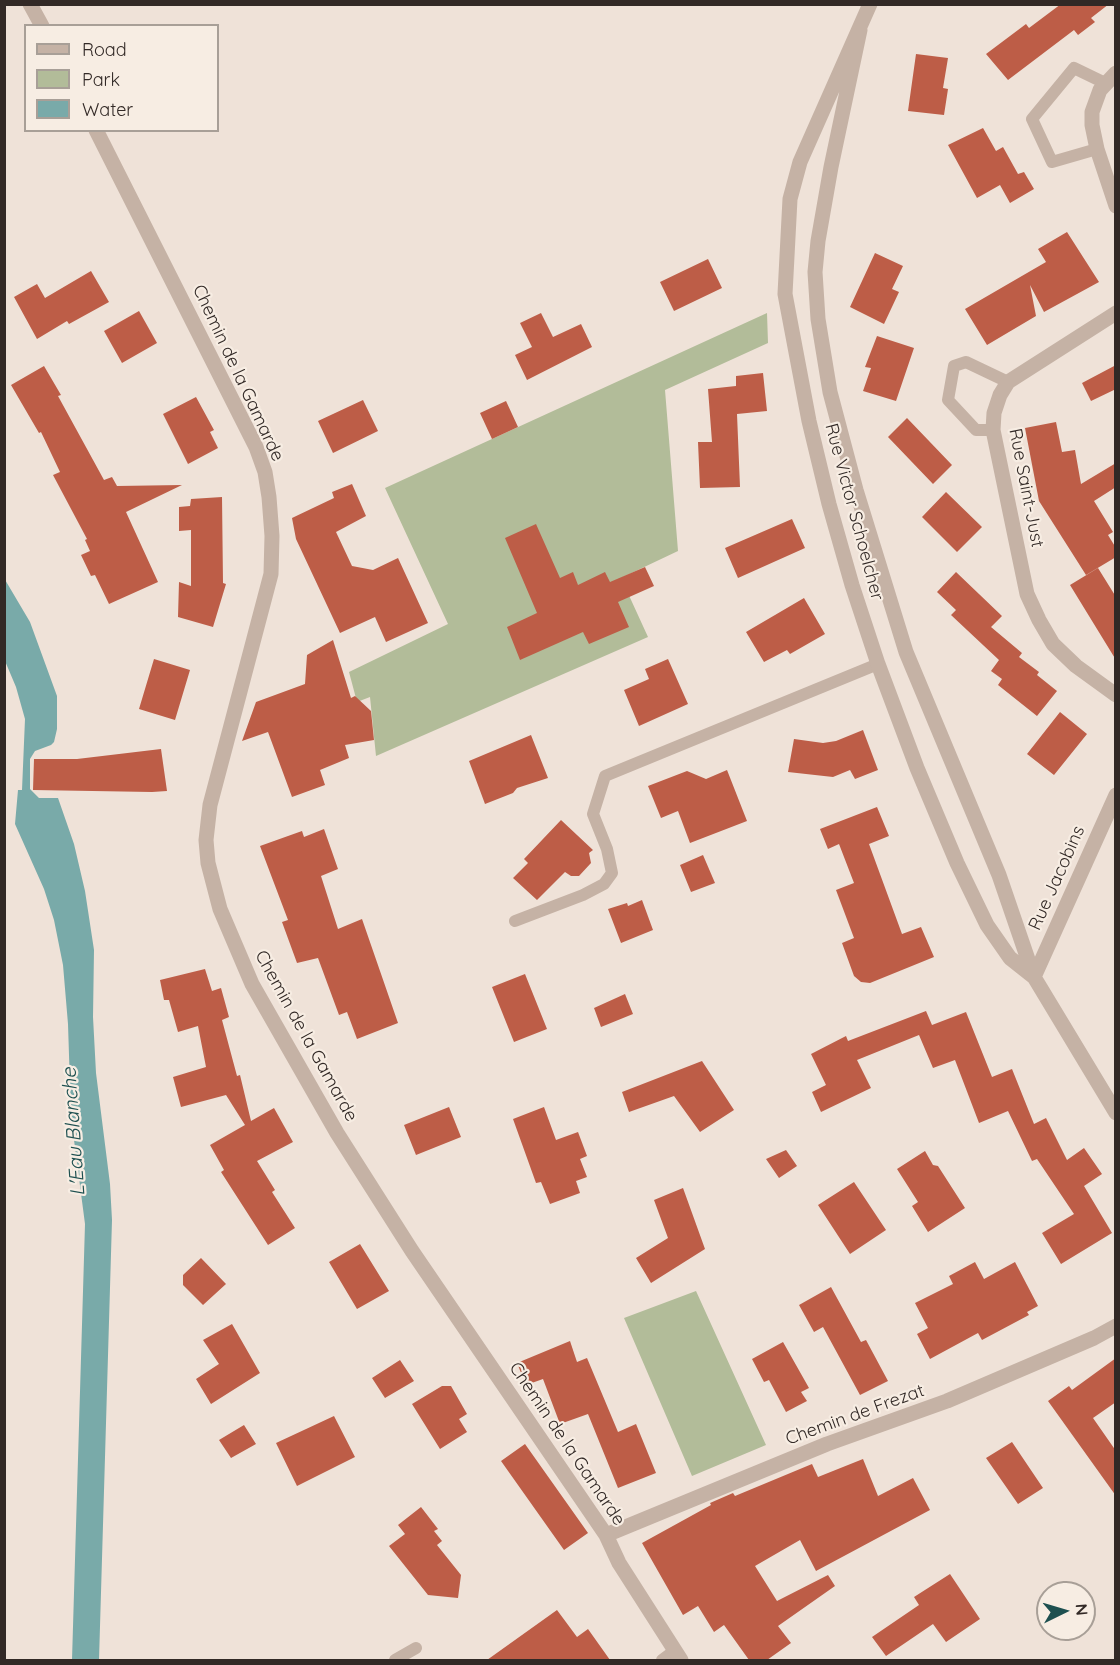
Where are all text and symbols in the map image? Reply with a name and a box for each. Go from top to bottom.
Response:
legend [24,24,219,132]
text: Road [82,38,127,61]
text: Park [82,68,120,91]
text: Water [82,98,133,121]
street label: Chemin de la Gamarde [188,281,288,465]
street label: Rue Victor Schoelcher [820,421,888,603]
street label: Rue Saint-Just [1004,427,1048,549]
street label: Rue Jacobins [1024,822,1090,934]
street label: Chemin de la Gamarde [250,947,362,1125]
water label: L'Eau Blanche [58,1067,90,1197]
street label: Chemin de la Gamarde [504,1358,630,1530]
street label: Chemin de Frezat [783,1380,927,1450]
north arrow [1036,1581,1096,1641]
text: N [1071,1603,1092,1616]

